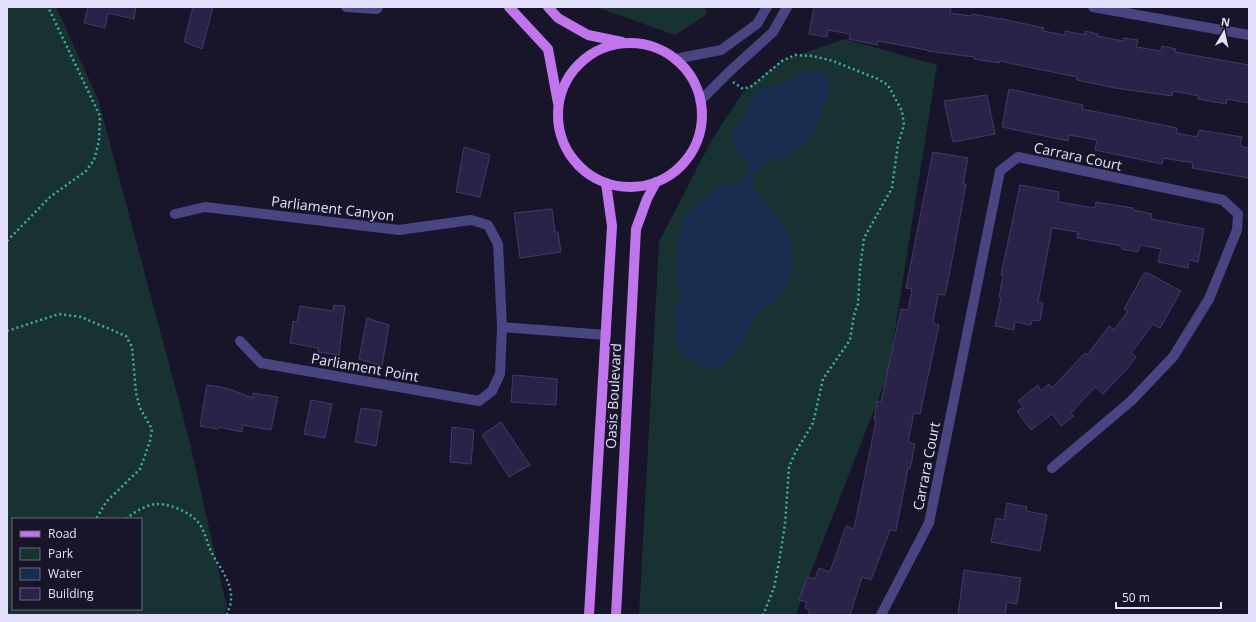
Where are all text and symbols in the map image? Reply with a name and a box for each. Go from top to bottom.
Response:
north arrow [1204,12,1244,52]
text: N [1220,14,1231,30]
street label: Carrara Court [1032,137,1124,175]
street label: Parliament Canyon [270,191,396,225]
street label: Oasis Boulevard [601,343,625,449]
street label: Parliament Point [310,348,420,386]
street label: Carrara Court [908,420,944,512]
legend [12,518,142,610]
text: Road [48,525,77,542]
text: Park [48,545,74,562]
text: Water [48,565,82,582]
scale bar [1116,584,1221,610]
text: Building [48,585,94,602]
text: 50 m [1122,589,1150,606]

